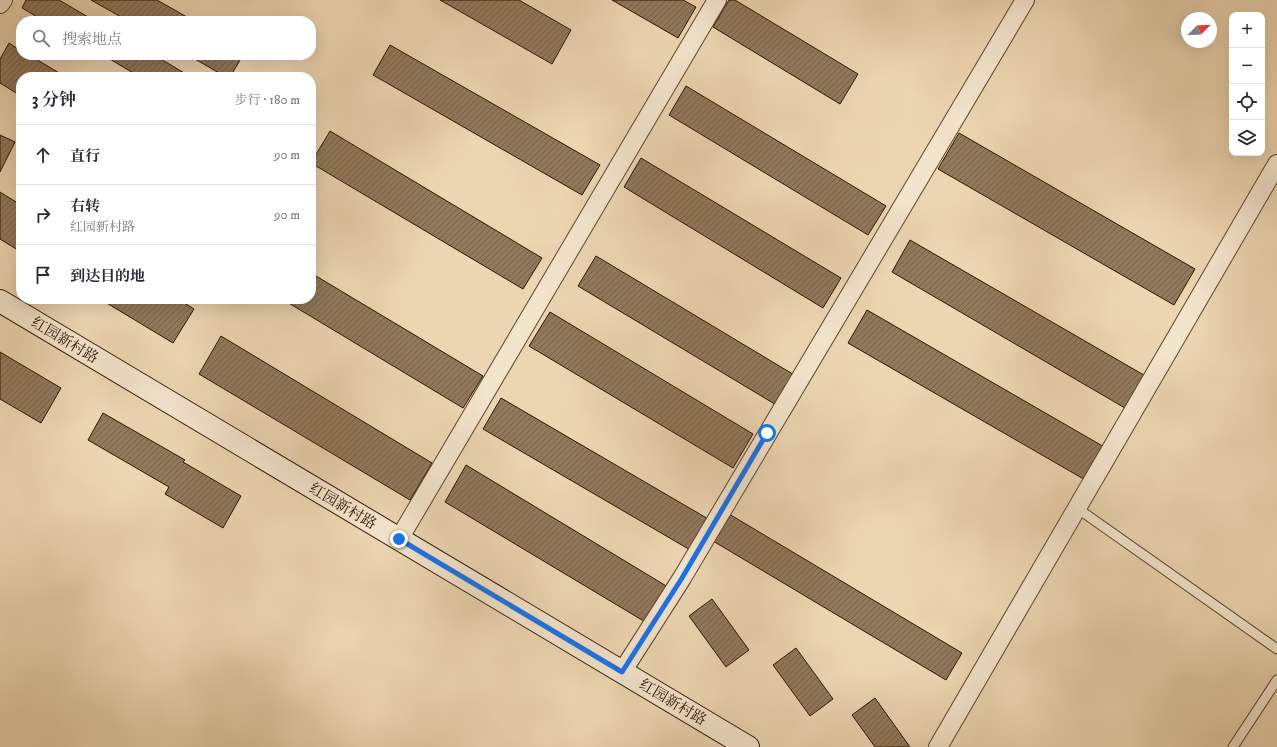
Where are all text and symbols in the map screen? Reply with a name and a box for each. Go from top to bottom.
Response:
north arrow [1181,12,1217,48]
map controls [1229,12,1265,156]
button: + [1229,12,1265,48]
search box [16,16,316,60]
icon: search [30,27,52,49]
text: 搜索地点 [62,30,122,49]
button: − [1229,48,1265,84]
button: locate [1229,84,1265,120]
text: 3 分钟 [32,89,76,111]
text: 步行 · 180 m [234,92,300,108]
button: layers [1229,120,1265,156]
icon: ahead [32,144,54,166]
text: 直行 [70,147,100,166]
text: 90 m [274,147,300,163]
text: 右转 [70,197,100,216]
icon: right [32,204,54,226]
text: 90 m [274,207,300,223]
text: 红园新村路 [70,219,135,235]
icon: arrive [32,264,54,286]
text: 到达目的地 [70,267,145,286]
street label: 红园新村路 [28,313,102,368]
route start [758,424,776,442]
street label: 红园新村路 [306,479,380,534]
route end [390,530,408,548]
street label: 红园新村路 [636,675,710,730]

